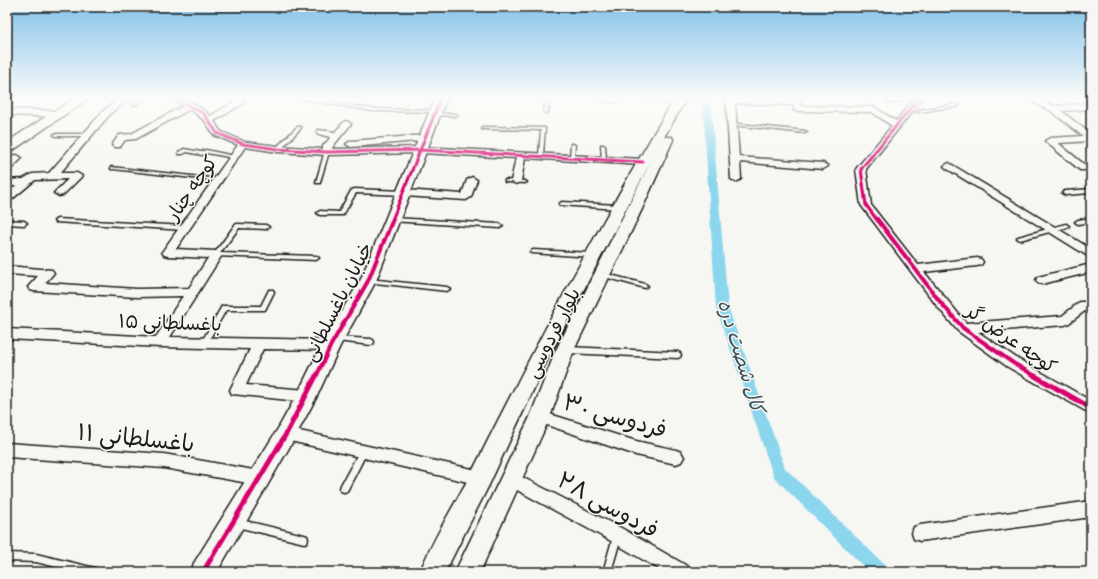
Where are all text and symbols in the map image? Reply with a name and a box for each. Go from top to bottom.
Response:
street label: کوچه چنار [160,151,223,227]
street label: خیابان باغسلطانی [298,239,378,365]
street label: بلوار فردوسی [520,284,586,382]
water label: کال شصت دره [712,296,771,419]
street label: کوچه عرض گر [959,298,1061,379]
street label: باغسلطانی ۱۵ [118,309,222,337]
street label: فردوسی ۳۰ [560,387,670,445]
street label: باغسلطانی ۱۱ [76,417,196,459]
street label: فردوسی ۲۸ [552,465,664,545]

